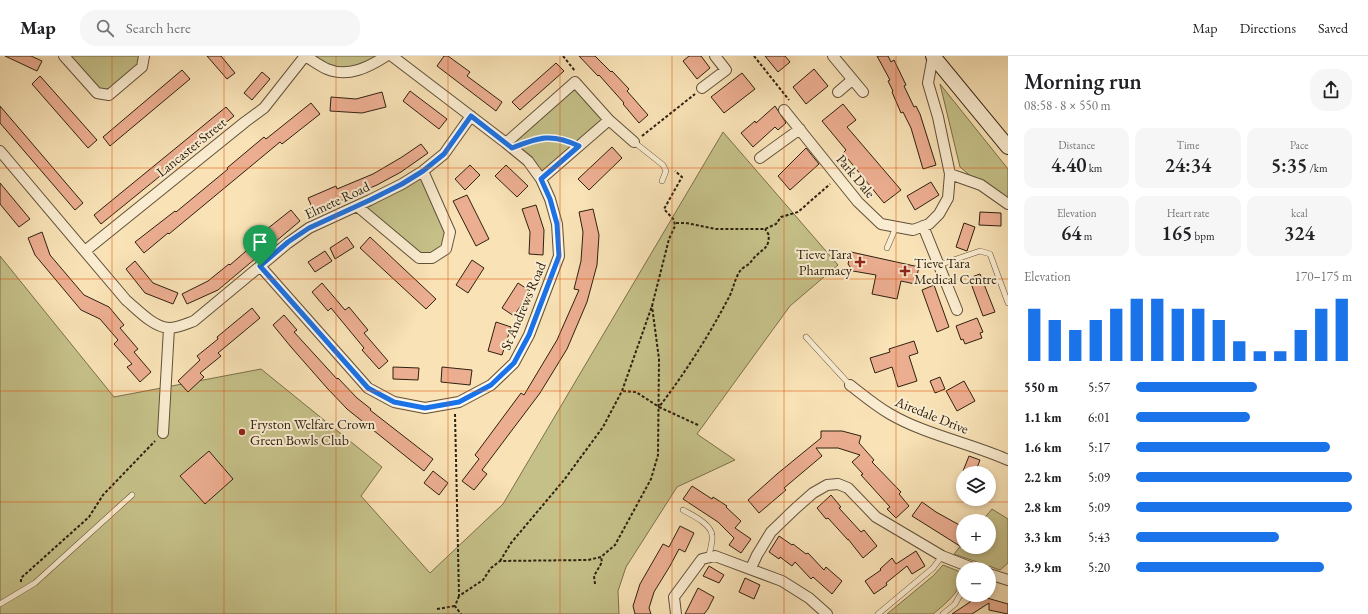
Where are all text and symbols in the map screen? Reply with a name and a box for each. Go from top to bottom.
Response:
search box [80,10,360,46]
text: Map [20,15,56,40]
icon: search [94,17,116,39]
text: Search here [126,18,191,37]
text: Map [1192,19,1218,37]
text: Directions [1240,19,1296,37]
text: Saved [1318,19,1348,37]
text: Morning run [1024,67,1142,96]
button: share [1310,69,1352,111]
text: 08:58 · 8 × 550 m [1024,97,1111,114]
street label: Lancaster Street [152,113,230,181]
text: Distance [1058,138,1095,152]
text: Time [1177,138,1199,152]
text: Pace [1290,138,1309,152]
street label: Park Dale [833,150,880,202]
text: 4.40 [1051,152,1087,178]
text: 24:34 [1165,152,1211,178]
text: 5:35 [1271,152,1307,178]
text: km [1087,161,1102,175]
text: /km [1307,161,1328,175]
street label: Elmete Road [302,177,373,223]
text: Elevation [1057,206,1096,220]
text: Heart rate [1167,206,1209,220]
text: kcal [1291,206,1308,220]
text: 64 [1061,220,1082,246]
text: 165 [1162,220,1192,246]
text: 324 [1284,220,1315,246]
pin [243,225,277,266]
text: m [1082,229,1092,243]
text: bpm [1192,229,1214,243]
icon: arrive [249,231,271,253]
place label: Tieve Tara Pharmacy [796,245,853,279]
place label: Tieve Tara Medical Centre [914,254,997,288]
marker: Tieve Tara Pharmacy [855,257,865,267]
street label: St Andrews Road [496,258,550,353]
marker: Tieve Tara Medical Centre [899,265,911,277]
text: Elevation [1024,268,1071,285]
text: 170–175 m [1295,268,1352,285]
text: 550 m [1024,379,1058,396]
text: 5:57 [1088,379,1110,396]
street label: Airedale Drive [892,392,972,438]
text: 1.1 km [1024,409,1062,426]
text: 6:01 [1088,409,1110,426]
place label: Fryston Welfare Crown Green Bowls Club [250,415,376,449]
marker: Fryston Welfare Crown Green Bowls Club [237,427,247,437]
text: 1.6 km [1024,439,1062,456]
text: 5:17 [1088,439,1110,456]
map controls [956,466,996,602]
button: layers [956,466,996,506]
text: 2.2 km [1024,469,1062,486]
text: 5:09 [1088,469,1110,486]
text: 2.8 km [1024,499,1062,516]
text: 5:09 [1088,499,1110,516]
button: + [956,514,996,554]
text: 3.3 km [1024,529,1062,546]
text: 5:43 [1088,529,1110,546]
text: 3.9 km [1024,559,1062,576]
text: 5:20 [1088,559,1110,576]
button: − [956,562,996,602]

